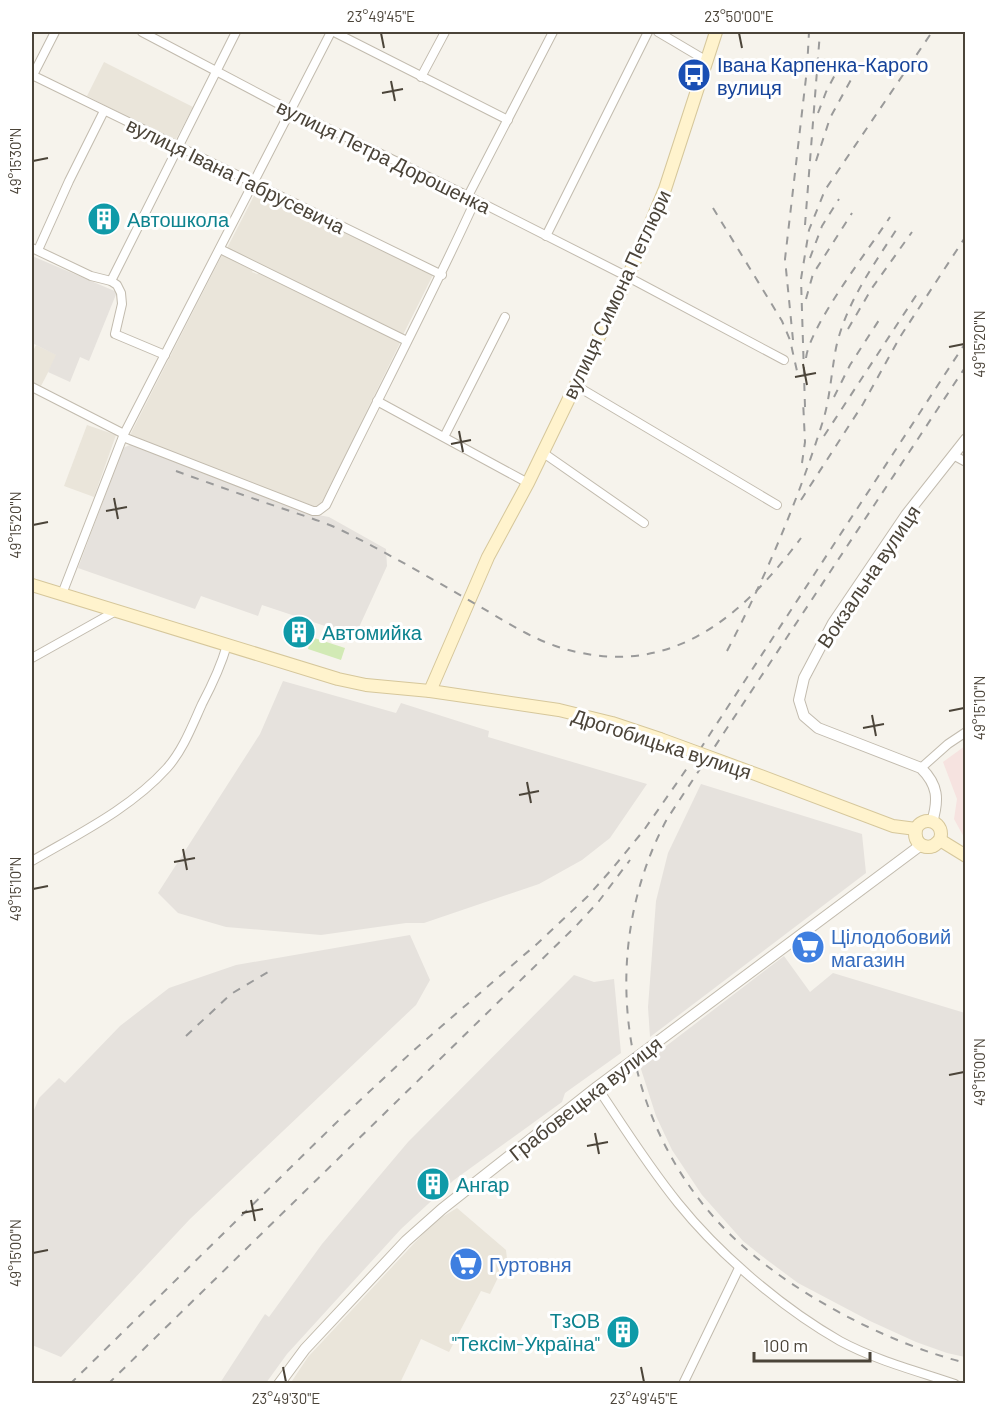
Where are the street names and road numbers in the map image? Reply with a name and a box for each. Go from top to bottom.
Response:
street label: вулиця Петра Дорошенка [273,94,496,219]
street label: вулиця Івана Габрусевича [123,112,350,239]
street label: вулиця Симона Петлюри [557,186,675,402]
street label: Вокзальна вулиця [811,500,925,652]
street label: Дрогобицька вулиця [569,703,755,783]
street label: Грабовецька вулиця [504,1031,666,1165]

